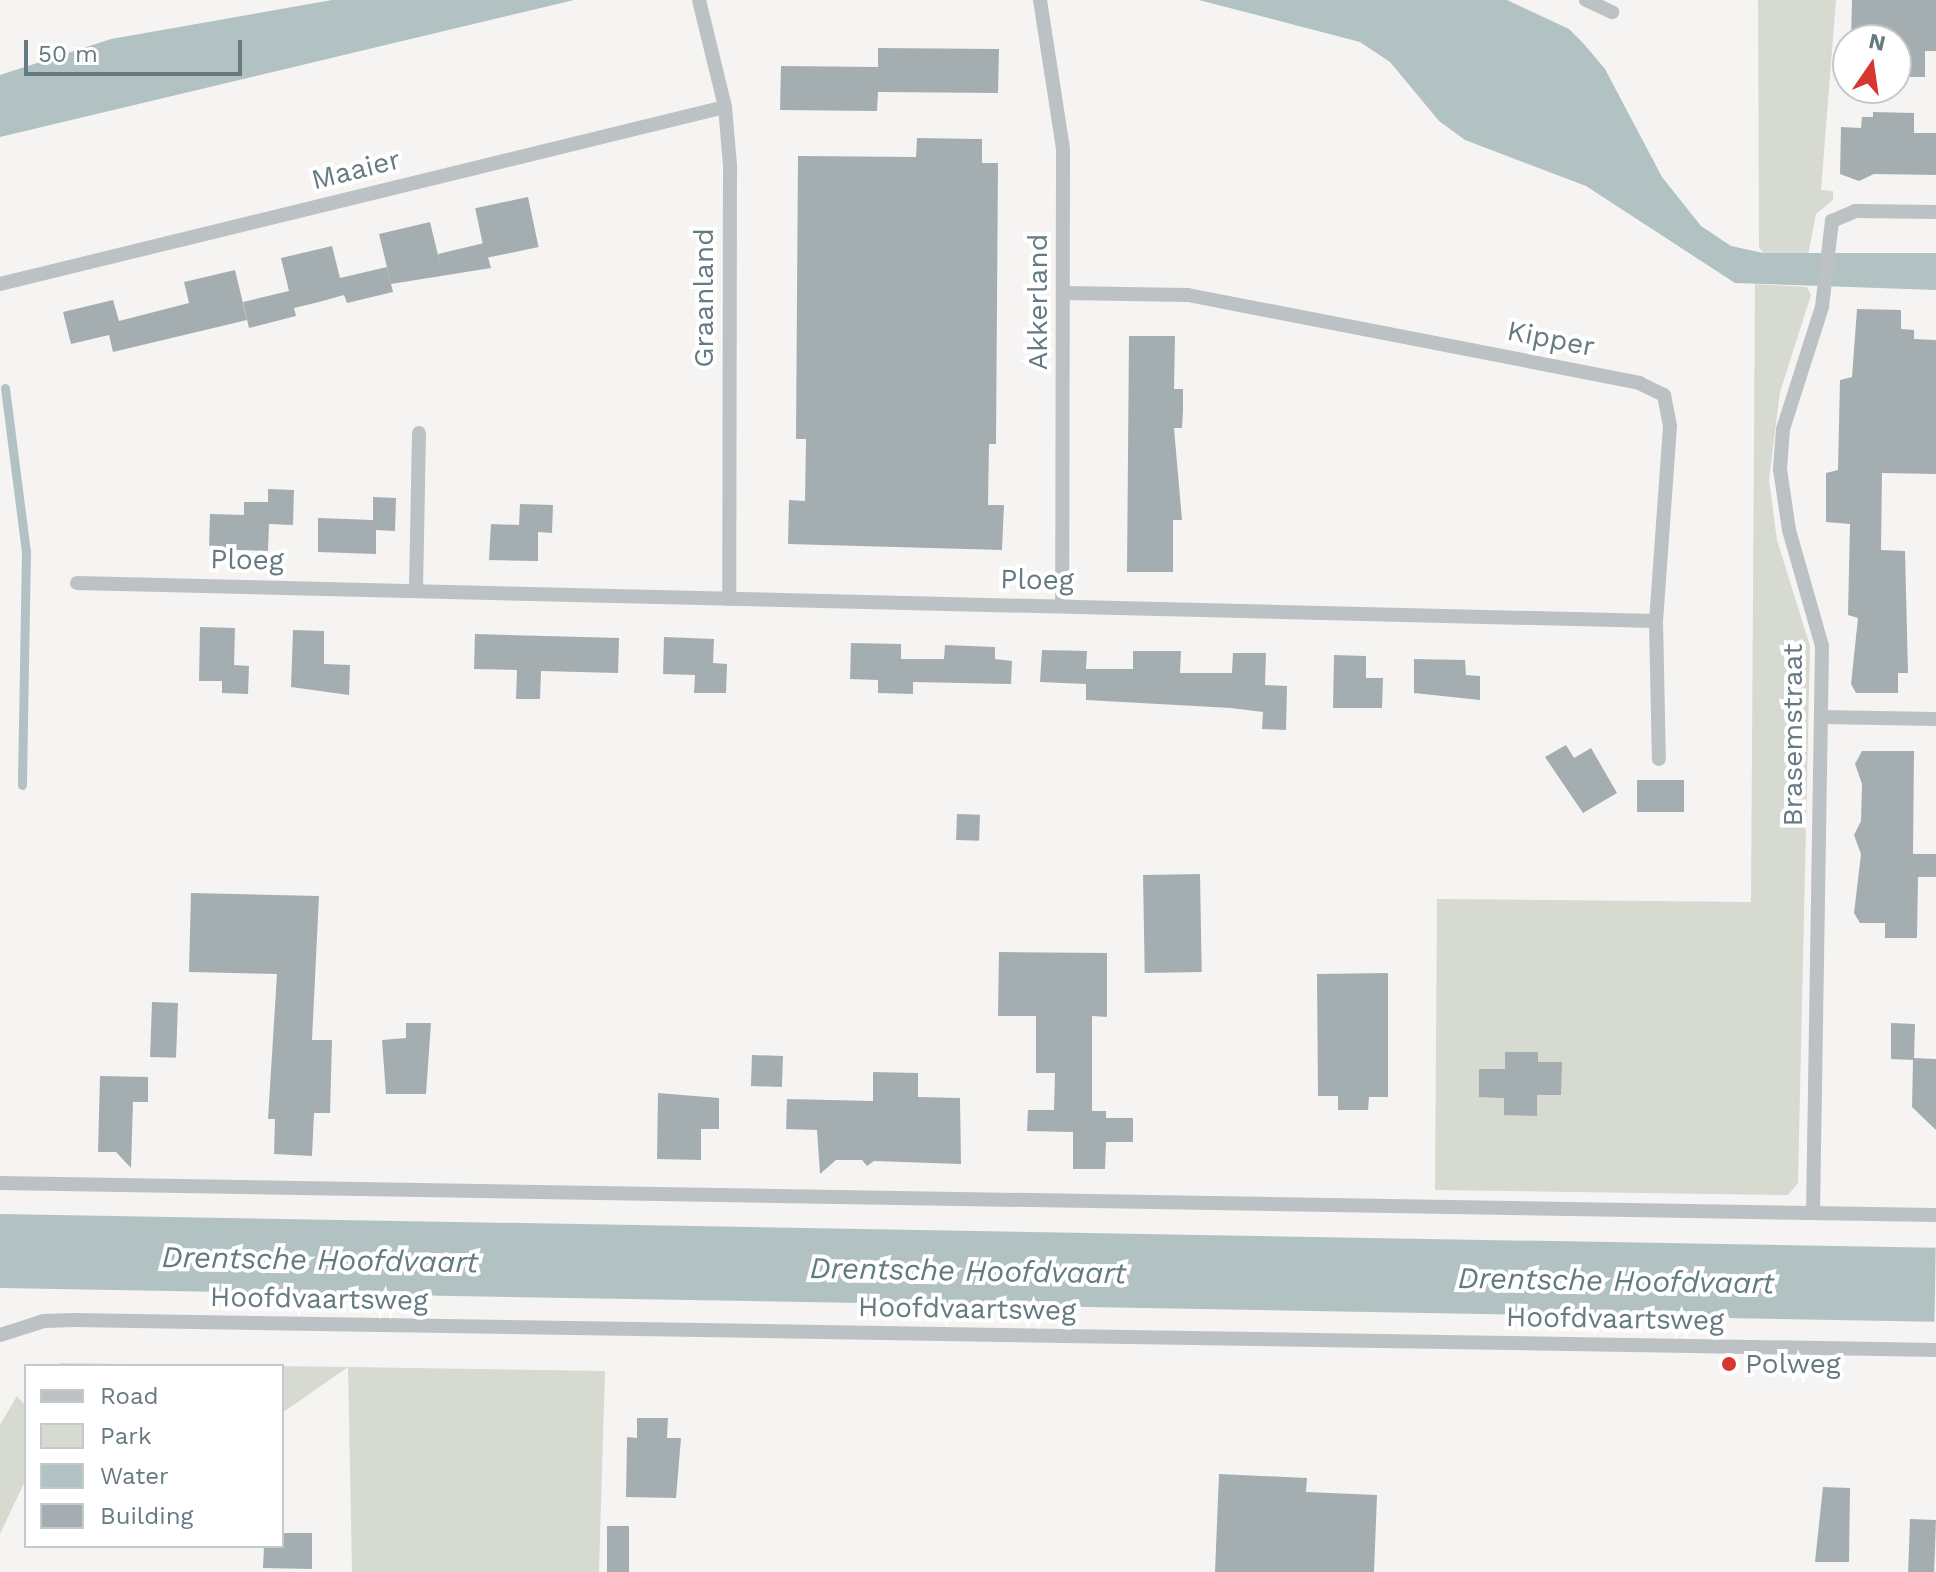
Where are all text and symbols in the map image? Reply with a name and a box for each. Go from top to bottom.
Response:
scale bar [28,24,246,74]
north arrow [1832,24,1912,104]
text: N [1866,28,1888,56]
text: 50 m [38,40,98,68]
street label: Maaier [308,143,404,197]
street label: Graanland [687,228,721,368]
street label: Akkerland [1021,234,1055,370]
street label: Kipper [1504,314,1598,364]
street label: Ploeg [210,543,284,577]
street label: Ploeg [1000,563,1074,597]
street label: Brasemstraat [1776,643,1810,827]
water label: Drentsche Hoofdvaart [161,1239,479,1281]
water label: Drentsche Hoofdvaart [809,1250,1127,1292]
water label: Drentsche Hoofdvaart [1457,1260,1775,1302]
street label: Hoofdvaartsweg [210,1280,428,1318]
street label: Hoofdvaartsweg [858,1290,1076,1328]
street label: Hoofdvaartsweg [1506,1300,1724,1338]
place label: Polweg [1745,1347,1841,1381]
marker: Polweg [1720,1355,1738,1373]
legend [24,1364,284,1548]
text: Road [100,1382,159,1410]
text: Park [100,1422,152,1450]
text: Water [100,1462,169,1490]
text: Building [100,1502,193,1530]

